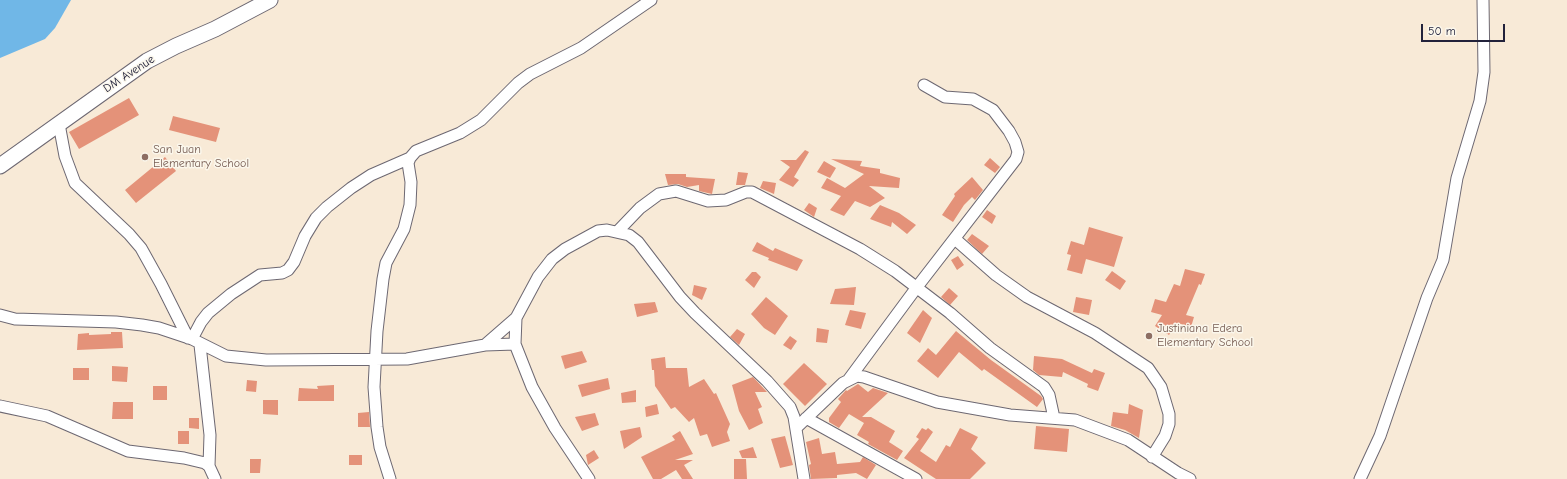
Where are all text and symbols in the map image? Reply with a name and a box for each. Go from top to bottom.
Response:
scale bar [1423,16,1507,42]
text: 50 m [1428,24,1456,38]
street label: DM Avenue [101,52,157,96]
place label: San Juan Elementary School [153,143,249,171]
marker: San Juan Elementary School [140,152,150,162]
place label: Justiniana Edera Elementary School [1157,322,1253,350]
marker: Justiniana Edera Elementary School [1144,331,1154,341]

